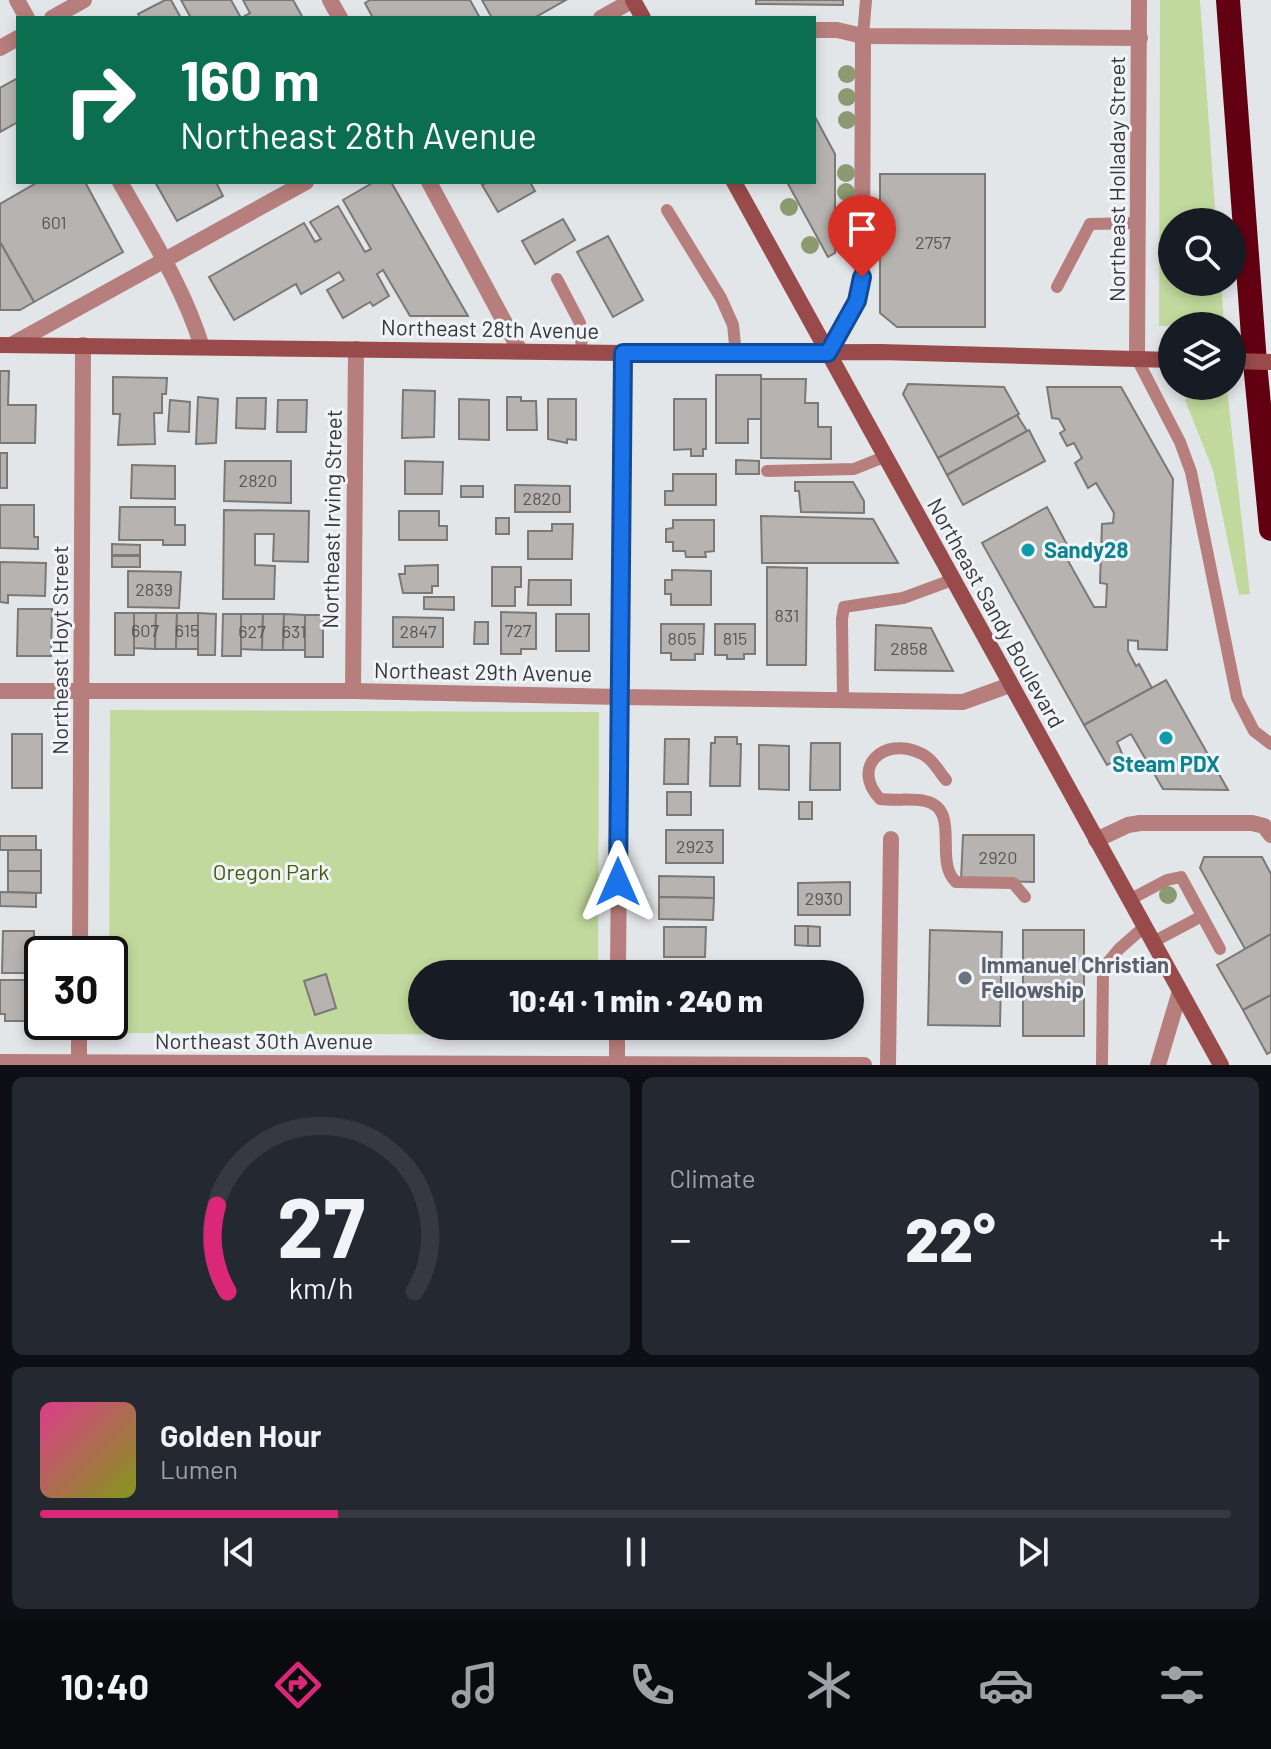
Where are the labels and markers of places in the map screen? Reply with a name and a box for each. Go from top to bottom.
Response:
pin [828,195,896,277]
place label: Sandy28 [1044,536,1128,562]
marker: Sandy28 [1019,541,1037,559]
marker: Steam PDX [1157,729,1175,747]
place label: Steam PDX [1112,750,1220,776]
place label: Immanuel Christian Fellowship [981,951,1169,1002]
marker: Immanuel Christian Fellowship [956,969,974,987]

